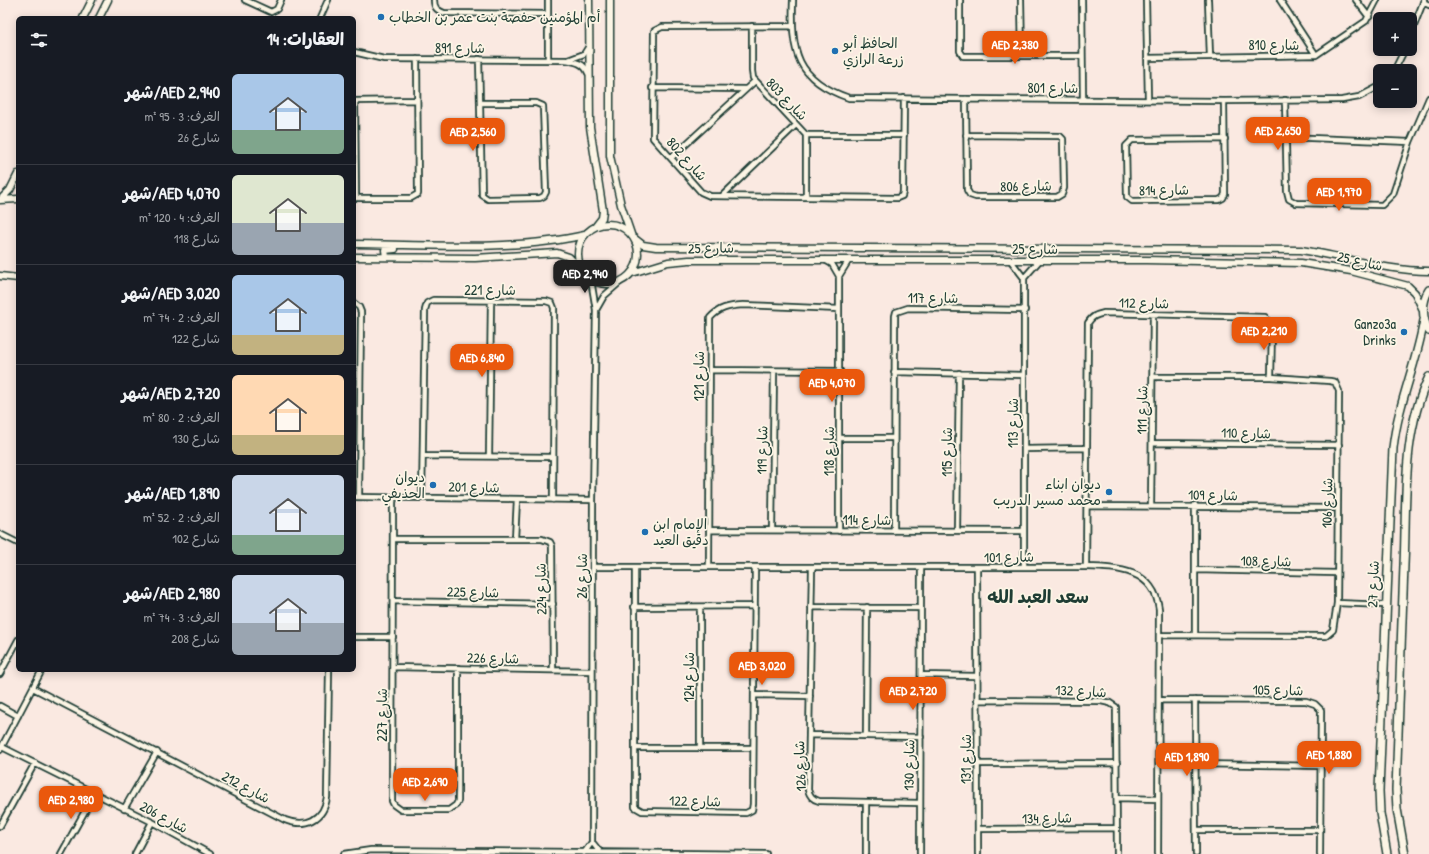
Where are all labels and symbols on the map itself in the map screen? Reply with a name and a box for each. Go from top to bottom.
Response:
place label: أم المؤمنين حفصة بنت عمر بن الخطاب [389,7,601,28]
marker: أم المؤمنين حفصة بنت عمر بن الخطاب [376,12,386,22]
pin: AED 2,380 [969,31,1061,65]
place label: الحافظ أبو زرعة الرازي [842,33,904,70]
street label: شارع 810 [1249,35,1299,55]
street label: شارع 891 [435,38,485,58]
marker: الحافظ أبو زرعة الرازي [830,46,840,56]
street label: شارع 803 [762,73,812,125]
street label: شارع 801 [1028,78,1078,98]
pin: AED 2,650 [1232,117,1324,151]
pin: AED 2,560 [427,118,519,152]
street label: شارع 802 [662,133,712,185]
street label: شارع 806 [1000,176,1052,196]
pin: AED 1,970 [1293,178,1385,212]
street label: شارع 814 [1139,180,1189,200]
street label: شارع 25 [688,238,734,258]
street label: شارع 25 [1012,239,1058,259]
street label: شارع 25 [1335,246,1385,276]
pin: AED 2,940 [539,260,631,294]
street label: شارع 221 [464,280,516,300]
street label: شارع 117 [908,288,958,308]
street label: شارع 112 [1119,293,1169,313]
place label: Ganzo3a Drinks [1354,314,1397,349]
pin: AED 2,210 [1218,317,1310,351]
marker: Ganzo3a Drinks [1399,327,1409,337]
pin: AED 6,840 [436,344,528,378]
street label: شارع 121 [689,351,709,401]
pin: AED 4,070 [786,369,878,403]
street label: شارع 111 [1132,385,1152,435]
street label: شارع 113 [1003,398,1023,448]
street label: شارع 110 [1221,423,1271,443]
street label: شارع 119 [752,425,772,475]
street label: شارع 118 [819,426,839,476]
street label: شارع 115 [937,427,957,477]
place label: ديوان الحذيفي [382,467,425,506]
place label: ديوان ابناء محمد مسير الدريب [993,474,1101,509]
street label: شارع 201 [448,477,500,497]
street label: شارع 106 [1317,478,1337,528]
marker: ديوان الحذيفي [428,480,438,490]
street label: شارع 109 [1188,485,1238,505]
marker: ديوان ابناء محمد مسير الدريب [1104,487,1114,497]
street label: شارع 114 [843,510,891,530]
place label: الإمام ابن دقيق العيد [653,514,709,549]
marker: الإمام ابن دقيق العيد [640,527,650,537]
street label: شارع 101 [984,547,1034,567]
street label: شارع 108 [1240,551,1292,571]
street label: شارع 26 [572,553,592,599]
street label: شارع 27 [1362,560,1384,608]
street label: شارع 224 [531,563,551,615]
street label: شارع 225 [447,582,499,602]
district label: سعد العبد الله [987,584,1089,609]
street label: شارع 226 [467,648,519,668]
street label: شارع 124 [679,652,699,702]
pin: AED 3,020 [716,652,808,686]
pin: AED 2,720 [867,677,959,711]
street label: شارع 132 [1055,680,1107,702]
street label: شارع 105 [1252,680,1304,700]
street label: شارع 227 [372,688,392,742]
street label: شارع 131 [956,734,976,784]
street label: شارع 130 [899,739,919,791]
street label: شارع 126 [789,740,811,792]
pin: AED 1,880 [1283,741,1375,775]
pin: AED 1,890 [1141,743,1233,777]
street label: شارع 212 [218,766,274,808]
pin: AED 2,690 [379,768,471,802]
pin: AED 2,980 [25,786,117,820]
street label: شارع 122 [669,791,721,811]
street label: شارع 206 [136,796,192,838]
street label: شارع 134 [1022,808,1072,828]

